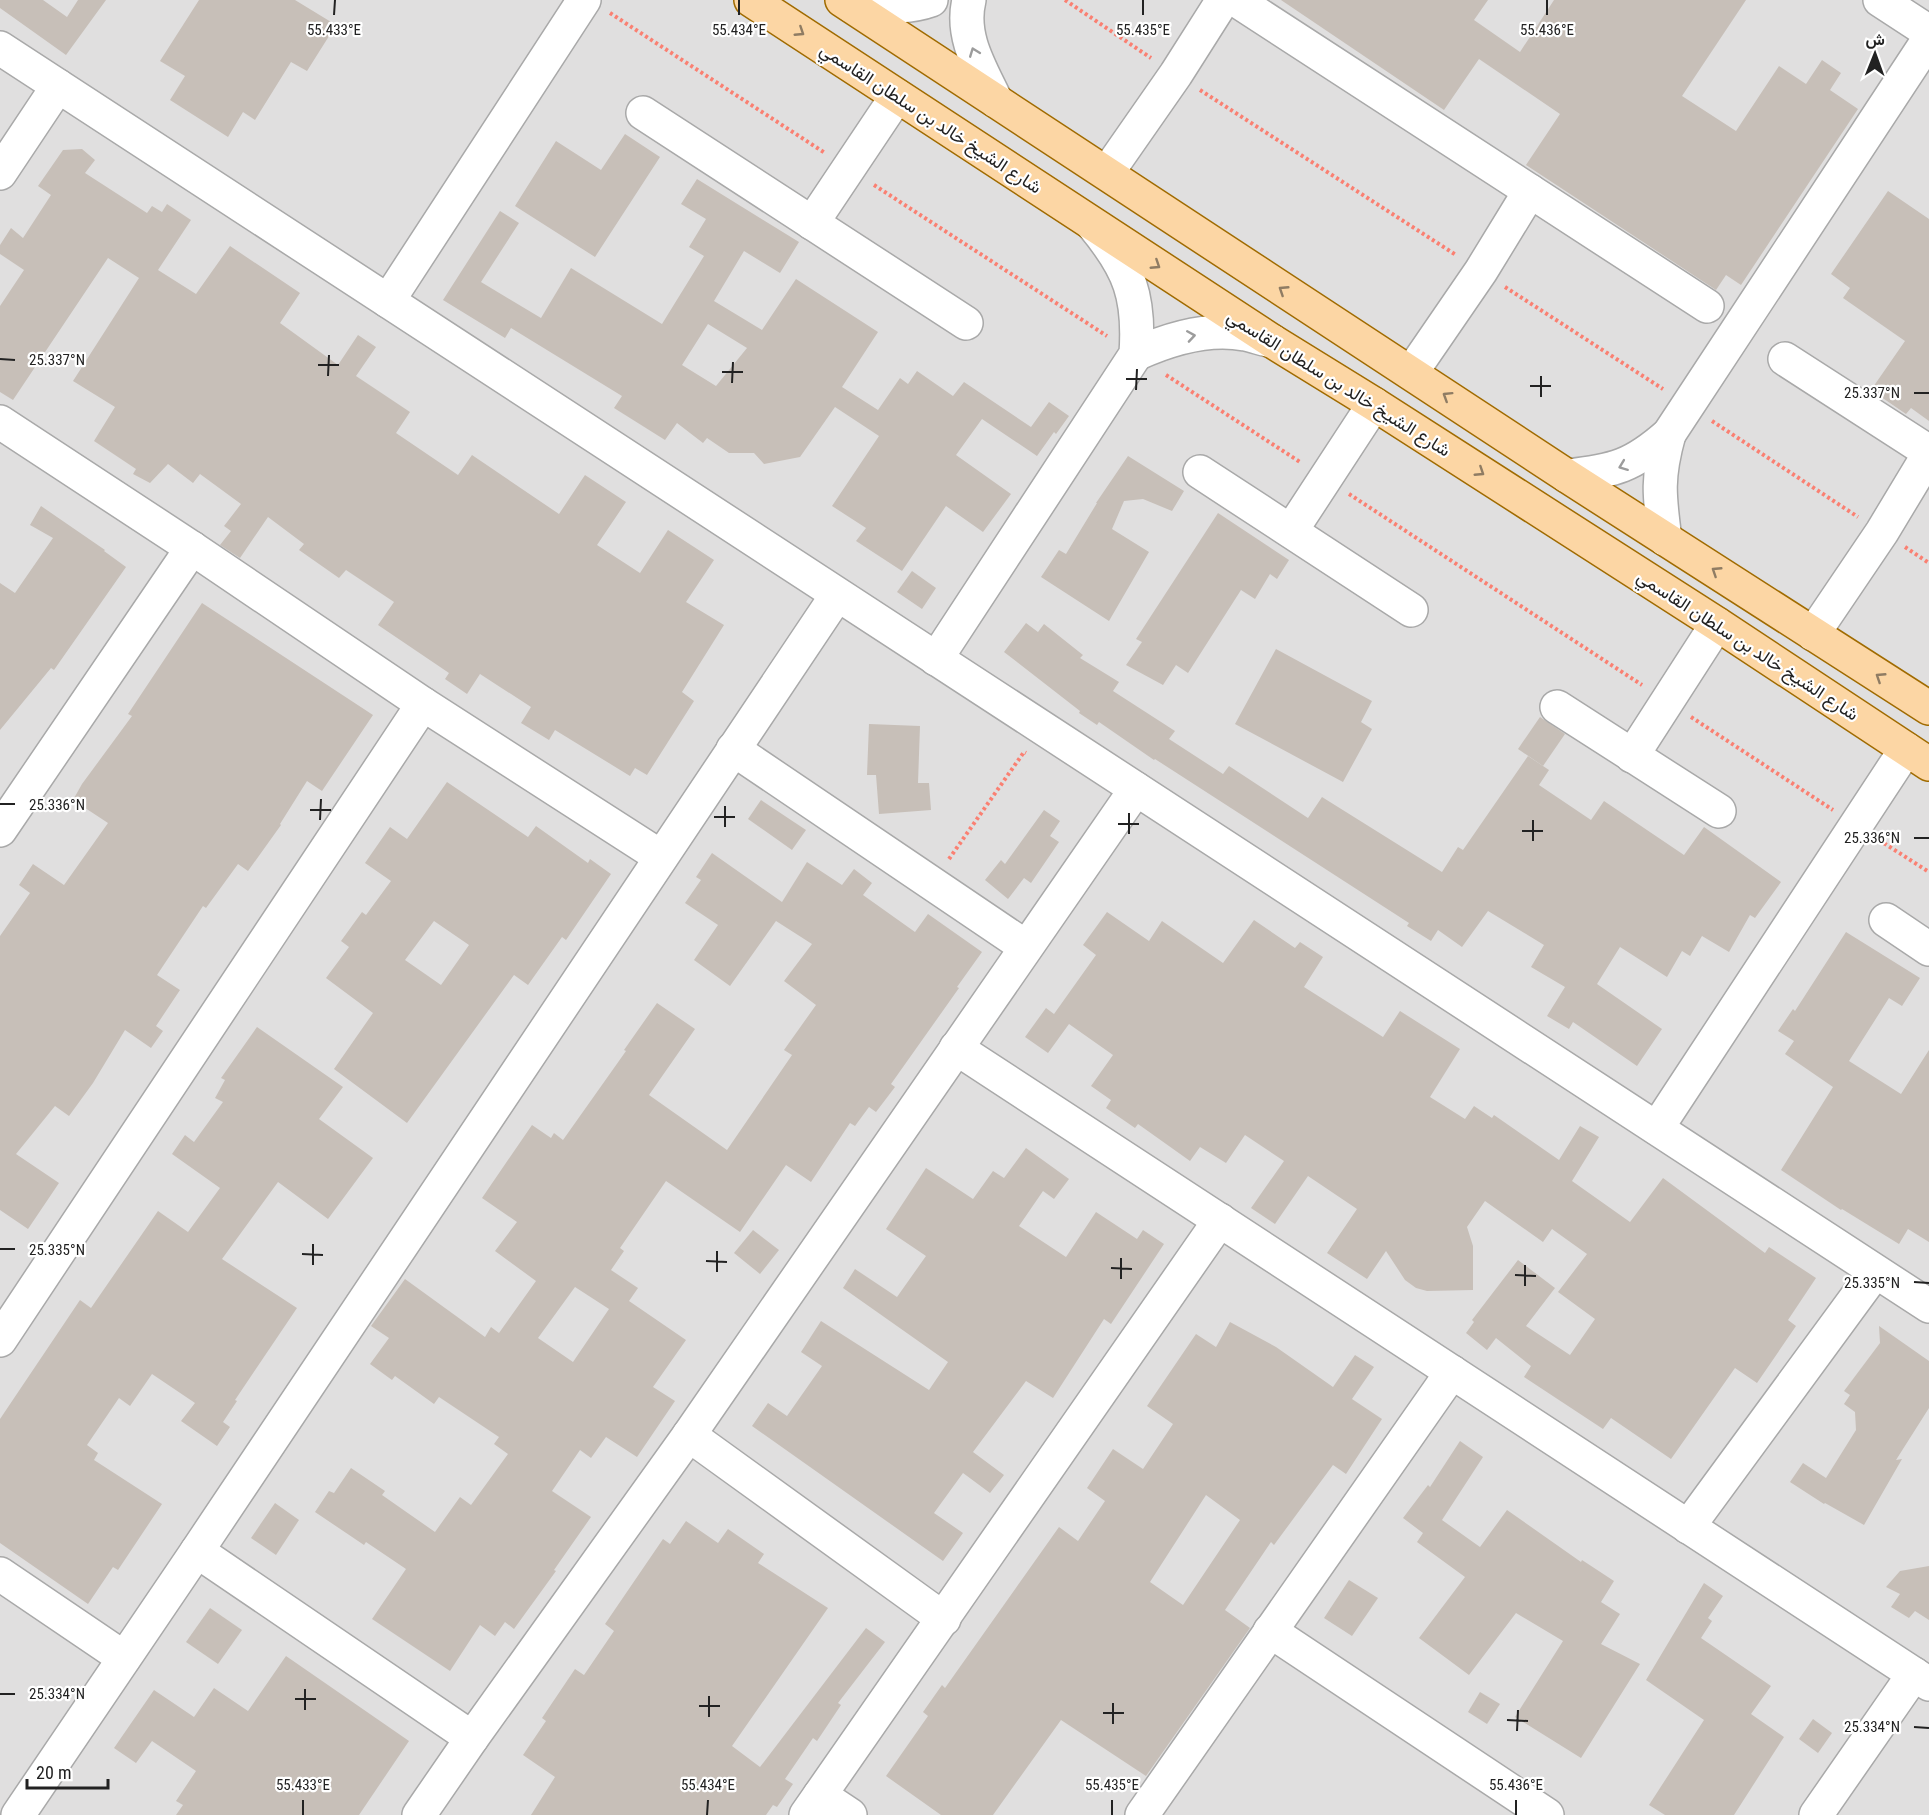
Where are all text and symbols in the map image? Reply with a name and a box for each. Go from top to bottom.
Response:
text: 55.433°E [307,21,361,39]
text: 55.434°E [712,21,766,39]
text: 55.435°E [1116,21,1170,39]
text: 55.436°E [1520,21,1574,39]
north arrow [1845,24,1905,84]
one-way arrow [793,25,804,36]
text: ش [1865,30,1885,49]
street label: شارع الشيخ خالد بن سلطان القاسمي [814,39,1046,202]
one-way arrow [969,48,981,59]
one-way arrow [1150,258,1160,270]
one-way arrow [1279,286,1290,297]
street label: شارع الشيخ خالد بن سلطان القاسمي [1221,305,1455,465]
one-way arrow [1186,330,1196,342]
text: 25.337°N [29,351,85,369]
text: 25.337°N [1844,384,1900,402]
one-way arrow [1443,392,1453,404]
one-way arrow [1618,458,1628,471]
one-way arrow [1473,465,1484,476]
street label: شارع الشيخ خالد بن سلطان القاسمي [1631,566,1863,729]
one-way arrow [1712,567,1722,579]
one-way arrow [1876,672,1886,684]
text: 25.336°N [29,796,85,814]
text: 25.336°N [1844,829,1900,847]
text: 25.335°N [29,1241,85,1259]
text: 25.335°N [1844,1274,1900,1292]
text: 25.334°N [29,1685,85,1703]
text: 25.334°N [1844,1718,1900,1736]
scale bar [27,1752,108,1790]
text: 20 m [36,1762,71,1783]
text: 55.433°E [276,1776,330,1794]
text: 55.434°E [681,1776,735,1794]
text: 55.435°E [1085,1776,1139,1794]
text: 55.436°E [1489,1776,1543,1794]

